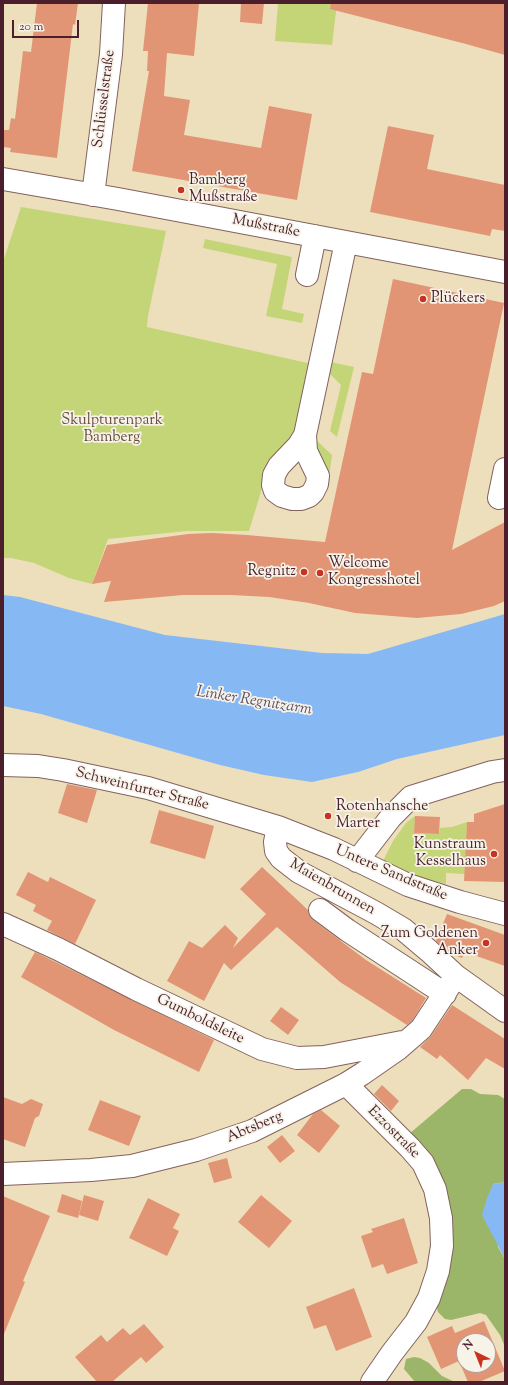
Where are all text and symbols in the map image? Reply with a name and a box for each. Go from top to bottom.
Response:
scale bar [14,12,81,38]
text: 20 m [19,18,43,36]
street label: Schlüsselstraße [90,49,120,149]
place label: Bamberg Mußstraße [189,172,258,207]
marker: Bamberg Mußstraße [176,185,186,195]
street label: Mußstraße [231,212,301,242]
place label: Plückers [431,290,485,308]
marker: Plückers [418,294,428,304]
park label: Skulpturenpark Bamberg [61,412,163,447]
place label: Welcome Kongresshotel [328,555,420,590]
place label: Regnitz [248,563,296,581]
marker: Regnitz [299,567,309,577]
marker: Welcome Kongresshotel [315,568,325,578]
water label: Linker Regnitzarm [195,683,313,721]
street label: Schweinfurter Straße [73,765,211,815]
place label: Rotenhansche Marter [336,798,428,833]
marker: Rotenhansche Marter [323,811,333,821]
place label: Kunstraum Kesselhaus [414,836,486,871]
street label: Untere Sandstraße [332,842,450,906]
marker: Kunstraum Kesselhaus [489,849,499,859]
street label: Maienbrunnen [286,856,378,920]
place label: Zum Goldenen Anker [381,925,478,960]
marker: Zum Goldenen Anker [481,938,491,948]
street label: Gumboldsleite [153,991,247,1049]
street label: Ezzostraße [363,1103,423,1163]
street label: Abtsberg [224,1108,286,1148]
north arrow [456,1333,496,1373]
text: N [460,1336,477,1354]

